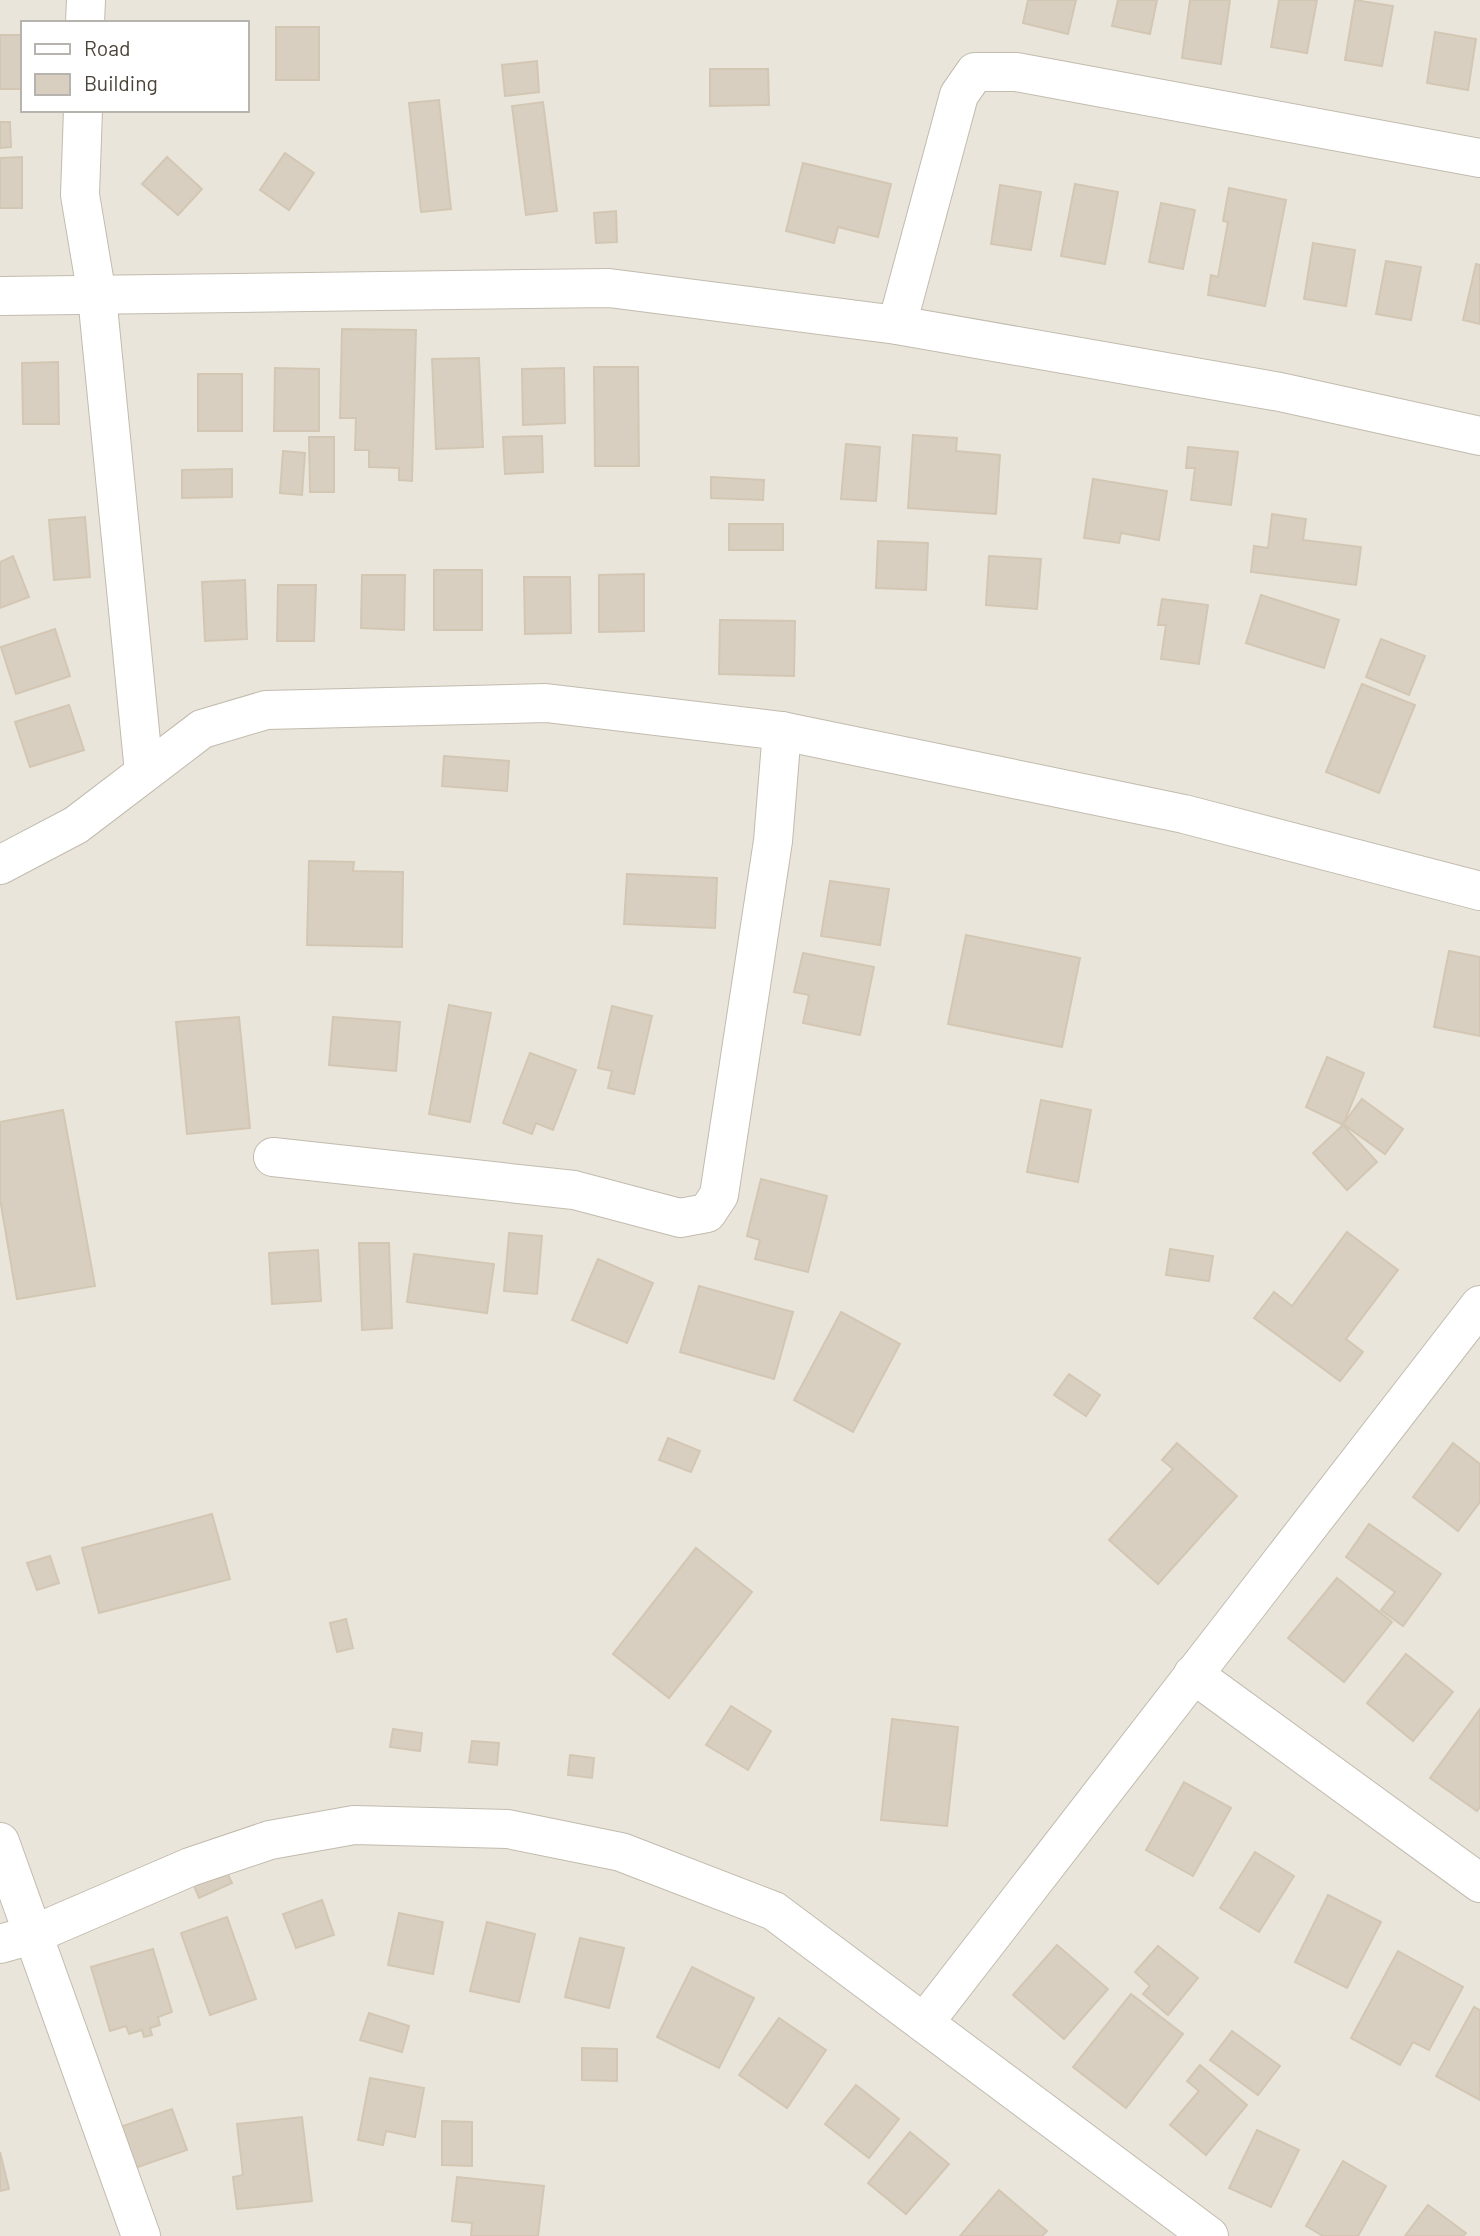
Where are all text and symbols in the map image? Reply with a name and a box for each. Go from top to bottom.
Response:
legend [21,21,248,112]
text: Road [84,35,130,60]
text: Building [84,70,158,95]

